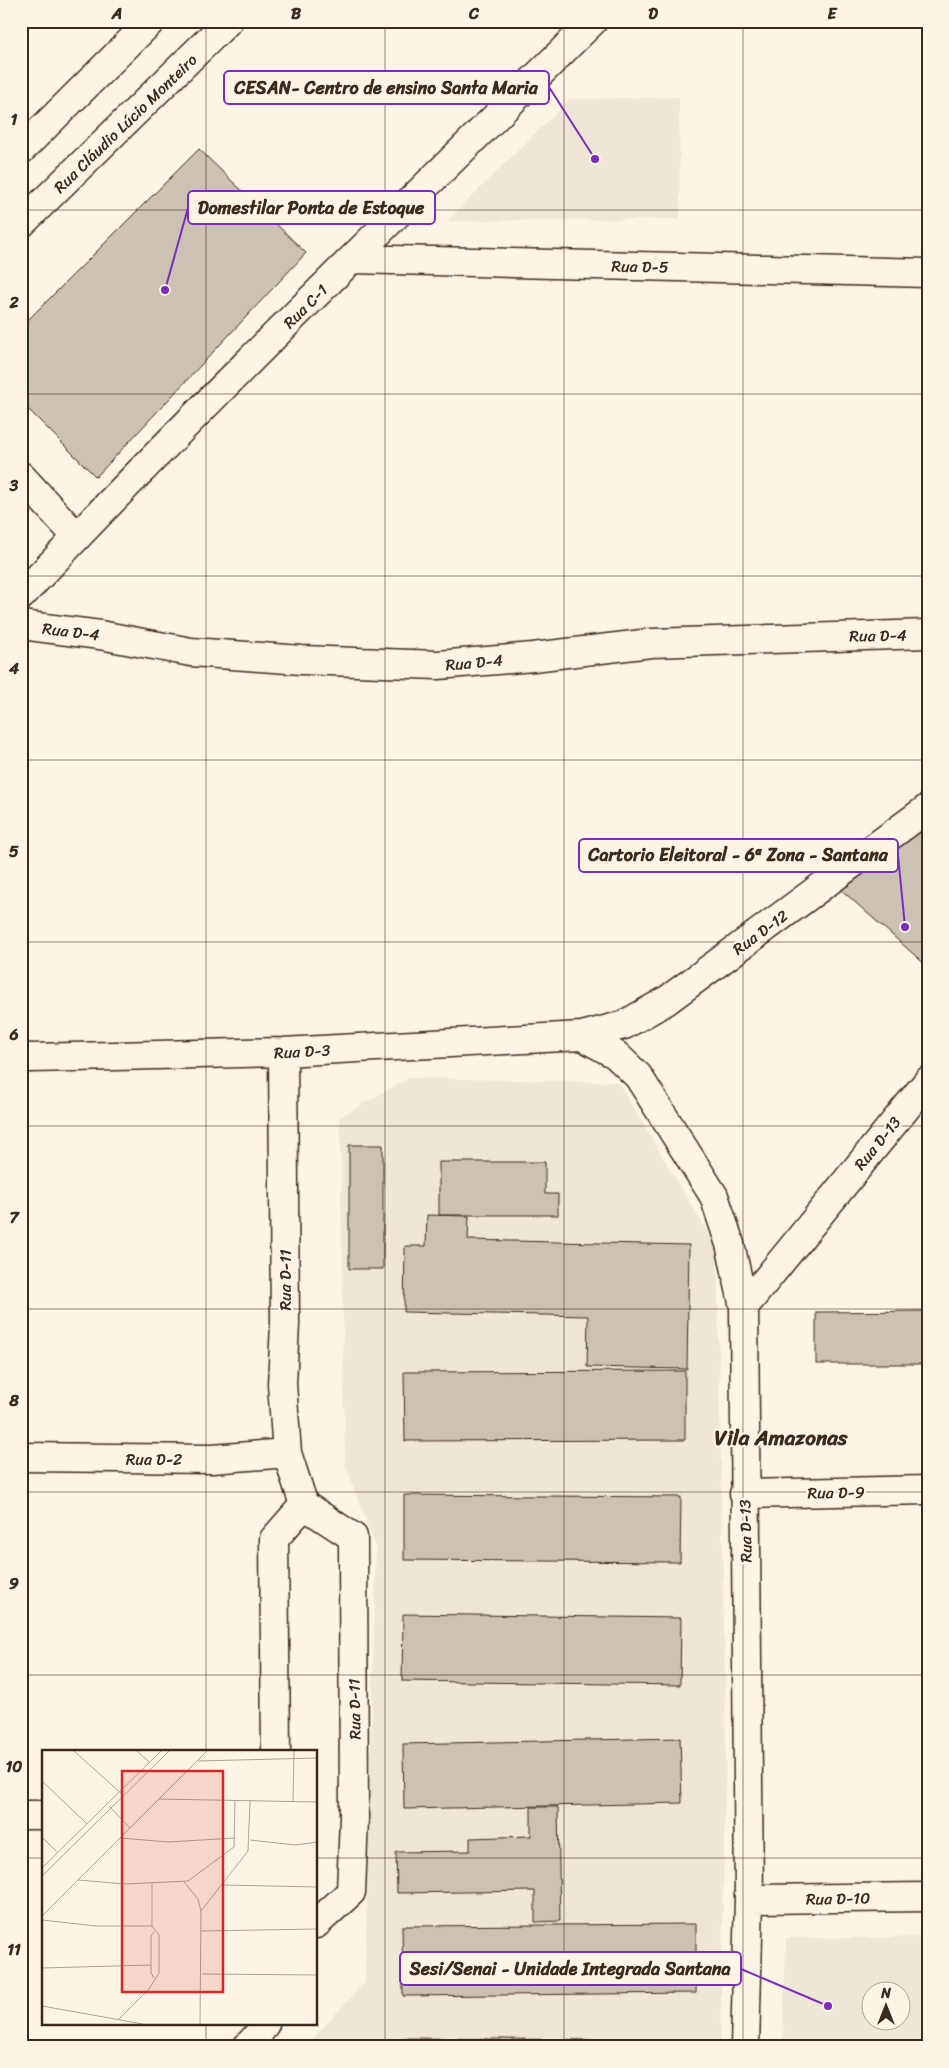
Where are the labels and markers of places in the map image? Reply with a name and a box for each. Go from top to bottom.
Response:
callout: CESAN- Centro de ensino Santa Maria [224,71,549,104]
callout: Domestilar Ponta de Estoque [188,191,435,224]
callout: Cartorio Eleitoral - 6ª Zona - Santana [579,839,898,872]
callout: Sesi/Senai - Unidade Integrada Santana [400,1952,741,1985]

